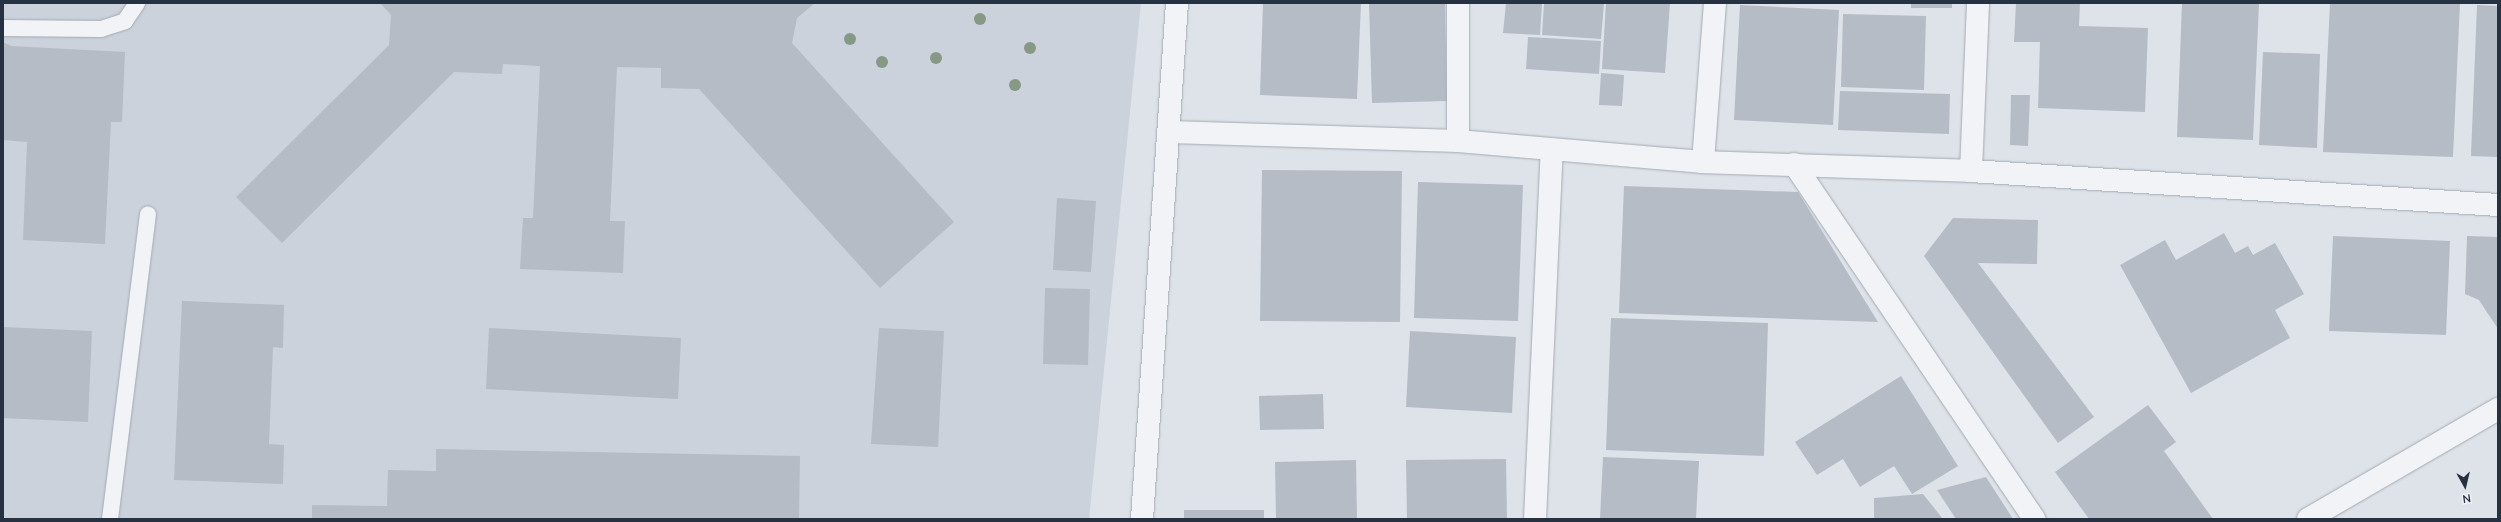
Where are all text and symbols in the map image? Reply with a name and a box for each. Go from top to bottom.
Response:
north arrow [2445,466,2485,506]
text: N [2462,490,2472,506]

